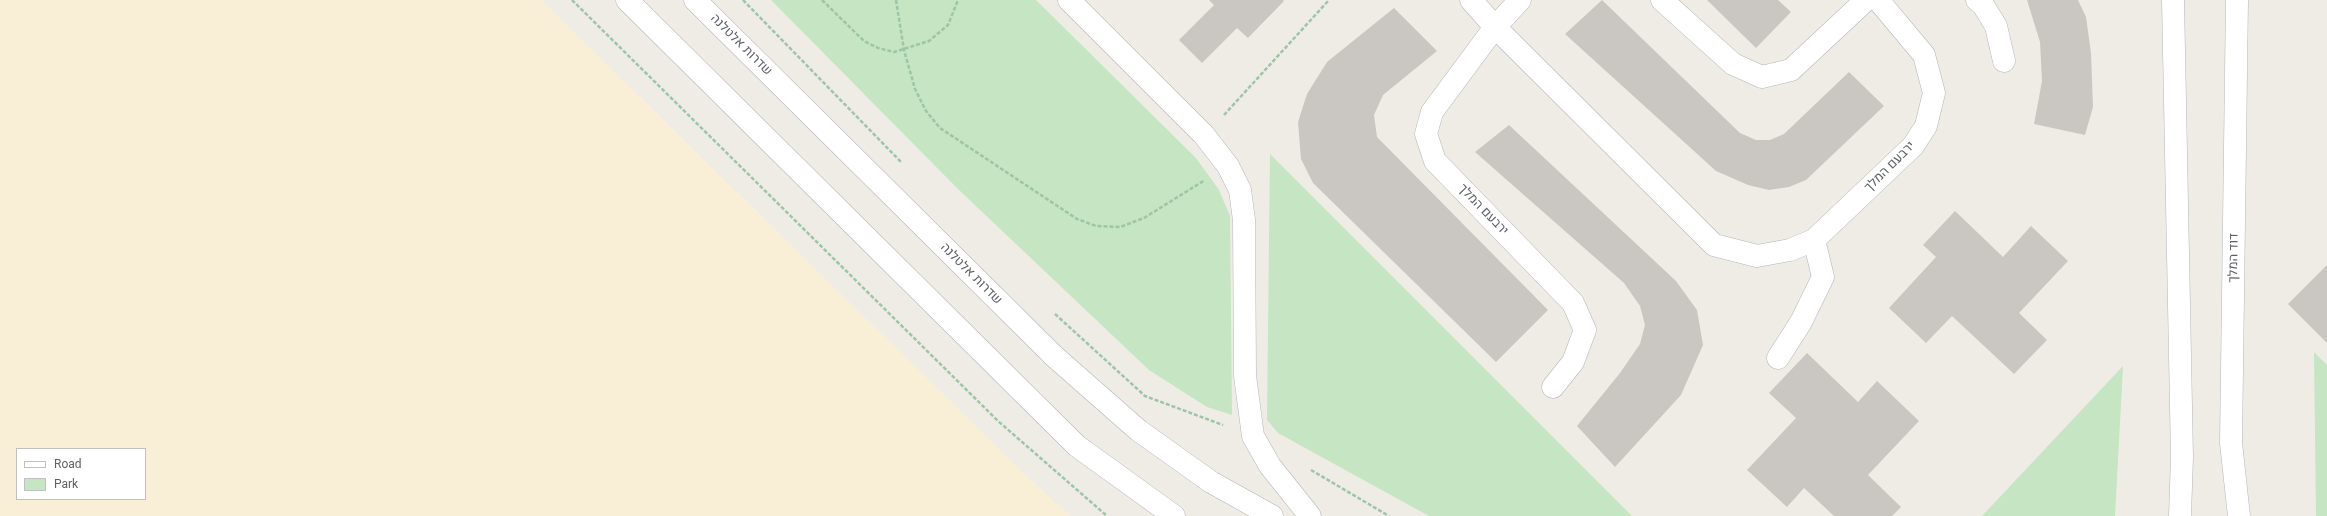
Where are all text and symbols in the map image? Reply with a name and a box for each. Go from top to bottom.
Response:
street label: שדרות אלטלנה [707,11,775,79]
street label: ירבעם המלך [1861,138,1919,196]
street label: ירבעם המלך [1455,181,1511,239]
street label: דוד המלך [2226,233,2242,283]
street label: שדרות אלטלנה [937,240,1005,308]
legend [16,448,146,500]
text: Road [54,457,82,471]
text: Park [54,477,78,491]

